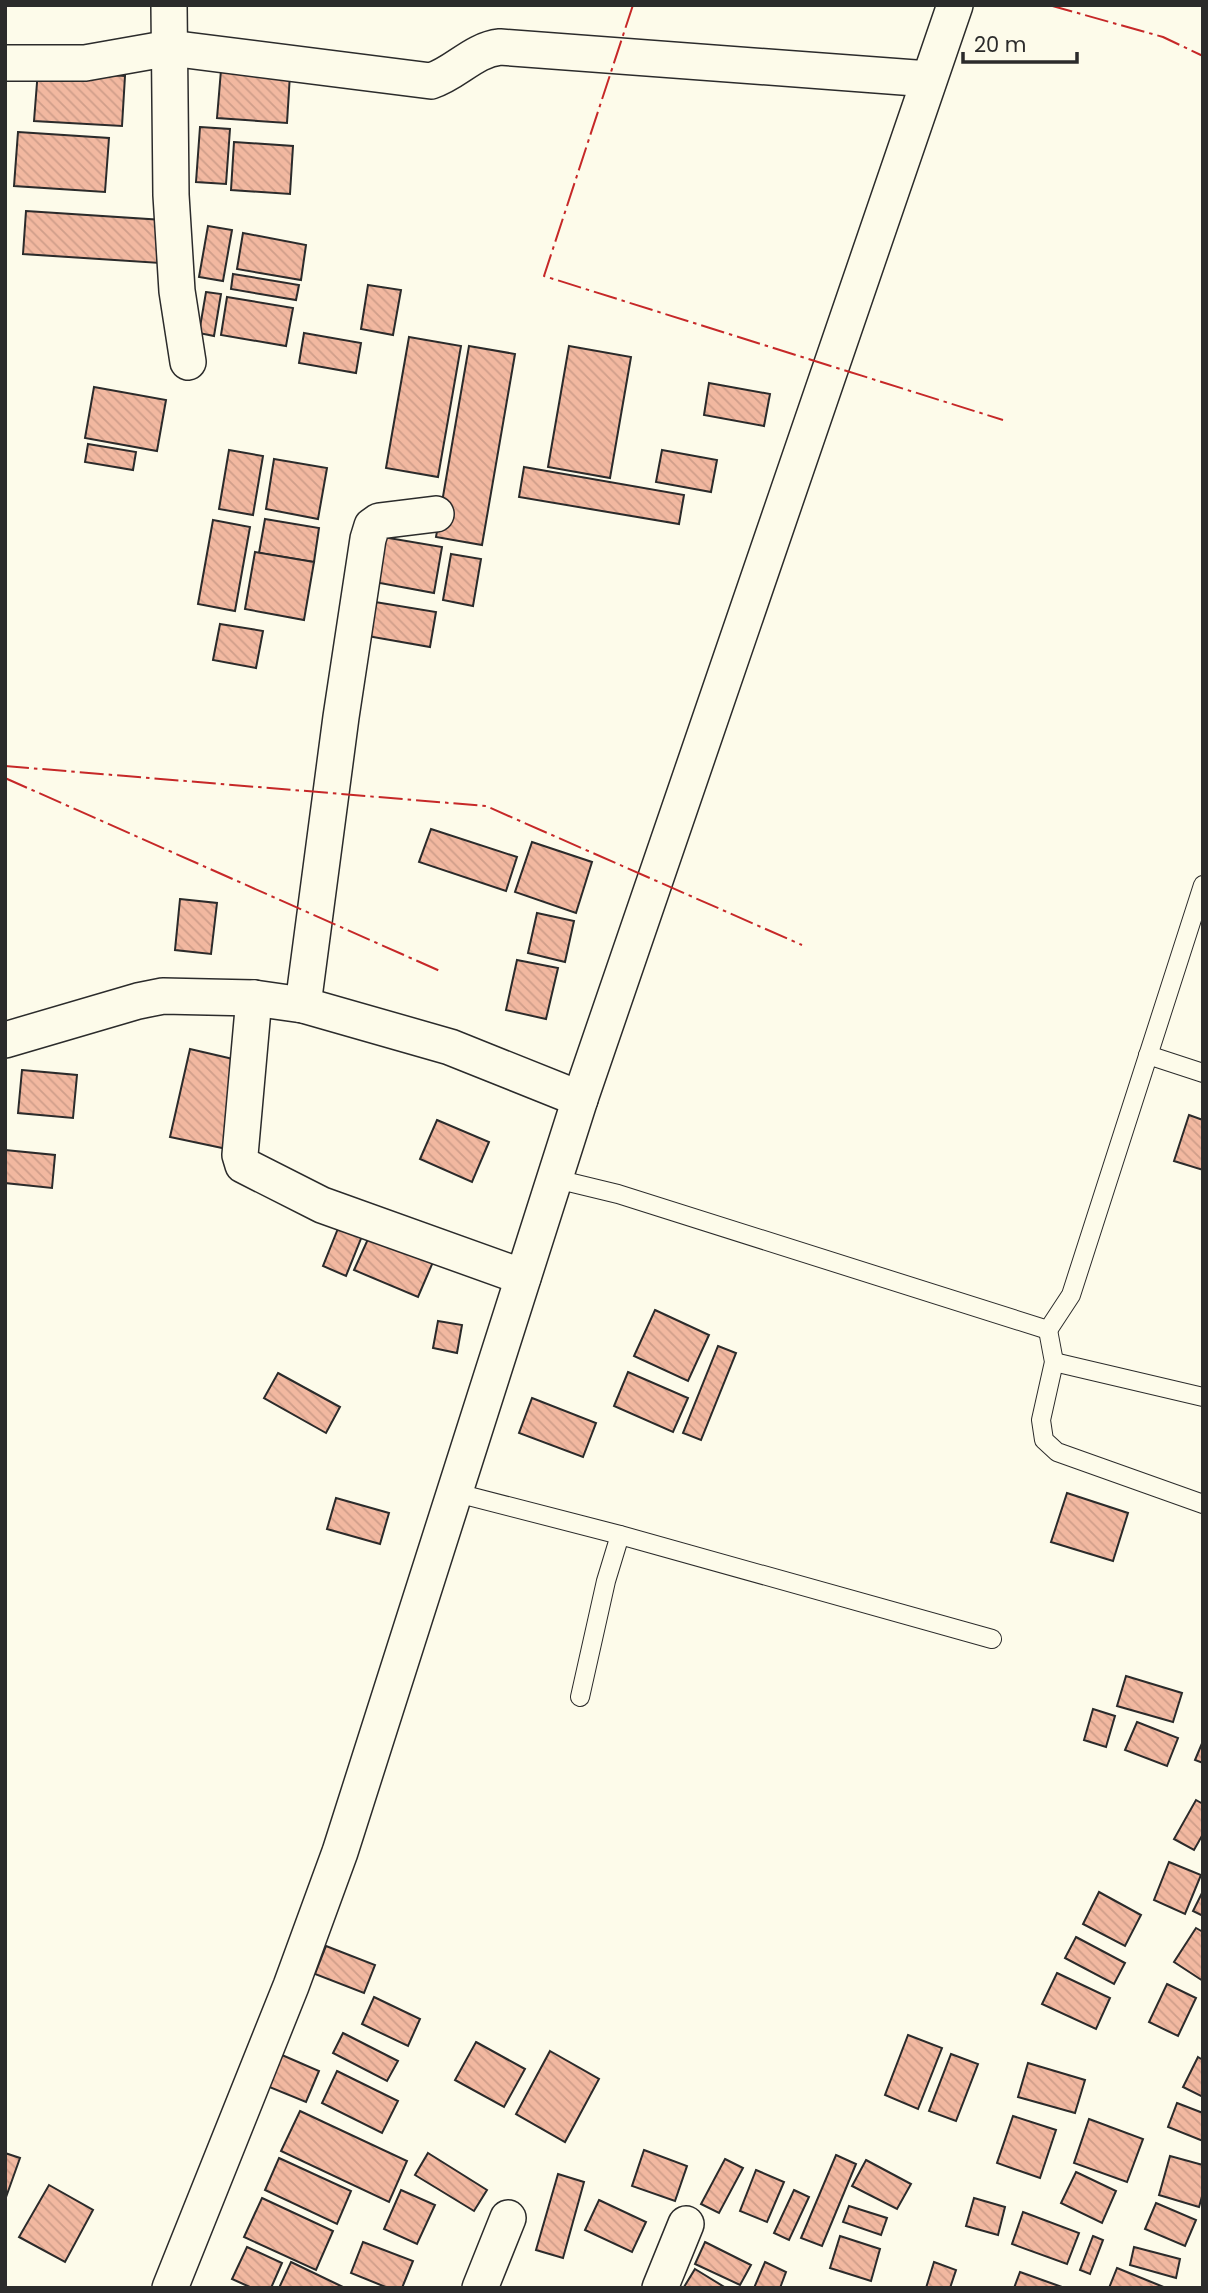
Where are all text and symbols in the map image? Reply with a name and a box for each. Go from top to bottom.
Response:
scale bar [963,21,1077,65]
text: 20 m [974,30,1027,59]

